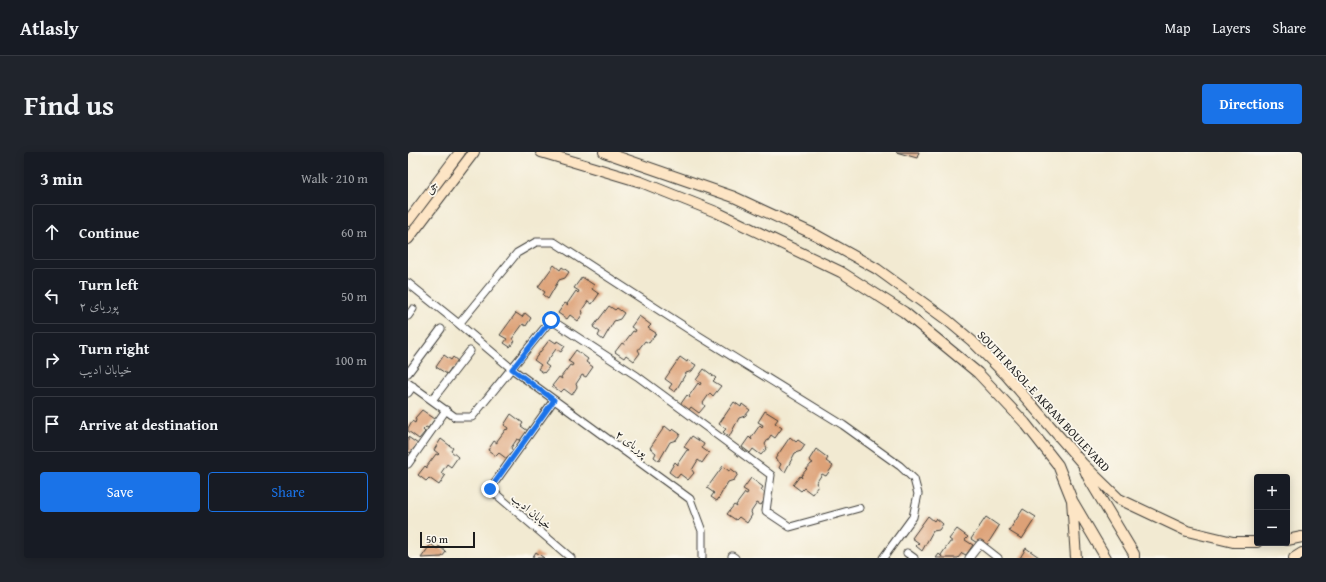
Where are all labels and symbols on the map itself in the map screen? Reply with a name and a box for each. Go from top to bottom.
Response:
street label: جی [420,177,442,197]
route start [542,311,560,329]
street label: SOUTH RASOL-E AKRAM BOULEVARD [974,327,1114,475]
street label: پوریای ۲ [612,425,652,462]
route end [481,480,499,498]
street label: خیابان ادیب [508,489,556,533]
scale bar [420,530,475,549]

